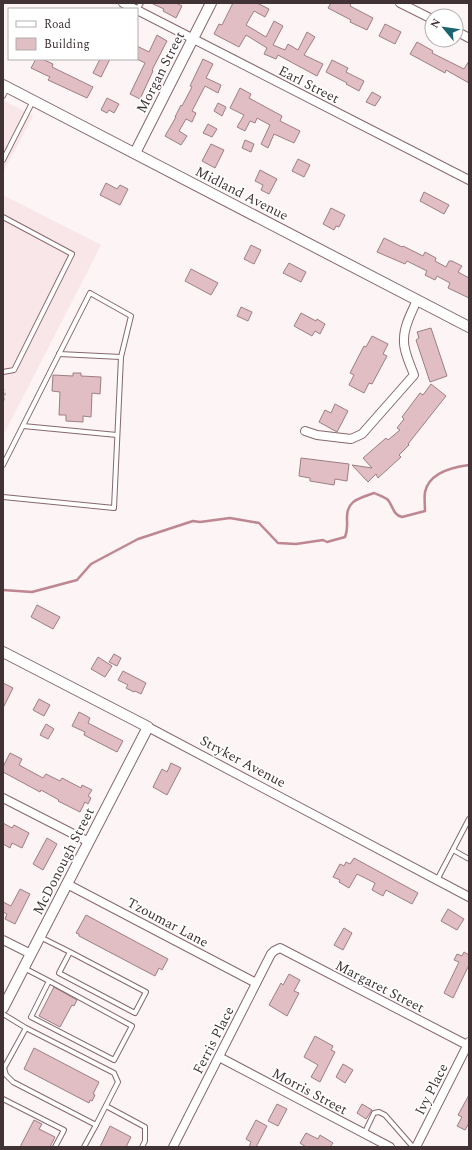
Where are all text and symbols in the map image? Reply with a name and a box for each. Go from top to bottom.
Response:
legend [8,8,138,60]
north arrow [424,8,464,48]
text: Road [44,15,71,34]
text: N [426,15,445,31]
street label: Morgan Street [131,28,190,117]
text: Building [44,35,90,54]
street label: Earl Street [275,60,343,109]
street label: Midland Avenue [191,161,292,226]
street label: Stryker Avenue [196,730,290,793]
street label: McDonough Street [27,804,100,919]
street label: Tzoumar Lane [123,892,212,953]
street label: Margaret Street [331,955,428,1018]
street label: Ferris Place [187,1003,240,1078]
street label: Ivy Place [409,1059,454,1119]
street label: Morris Street [268,1063,351,1120]

